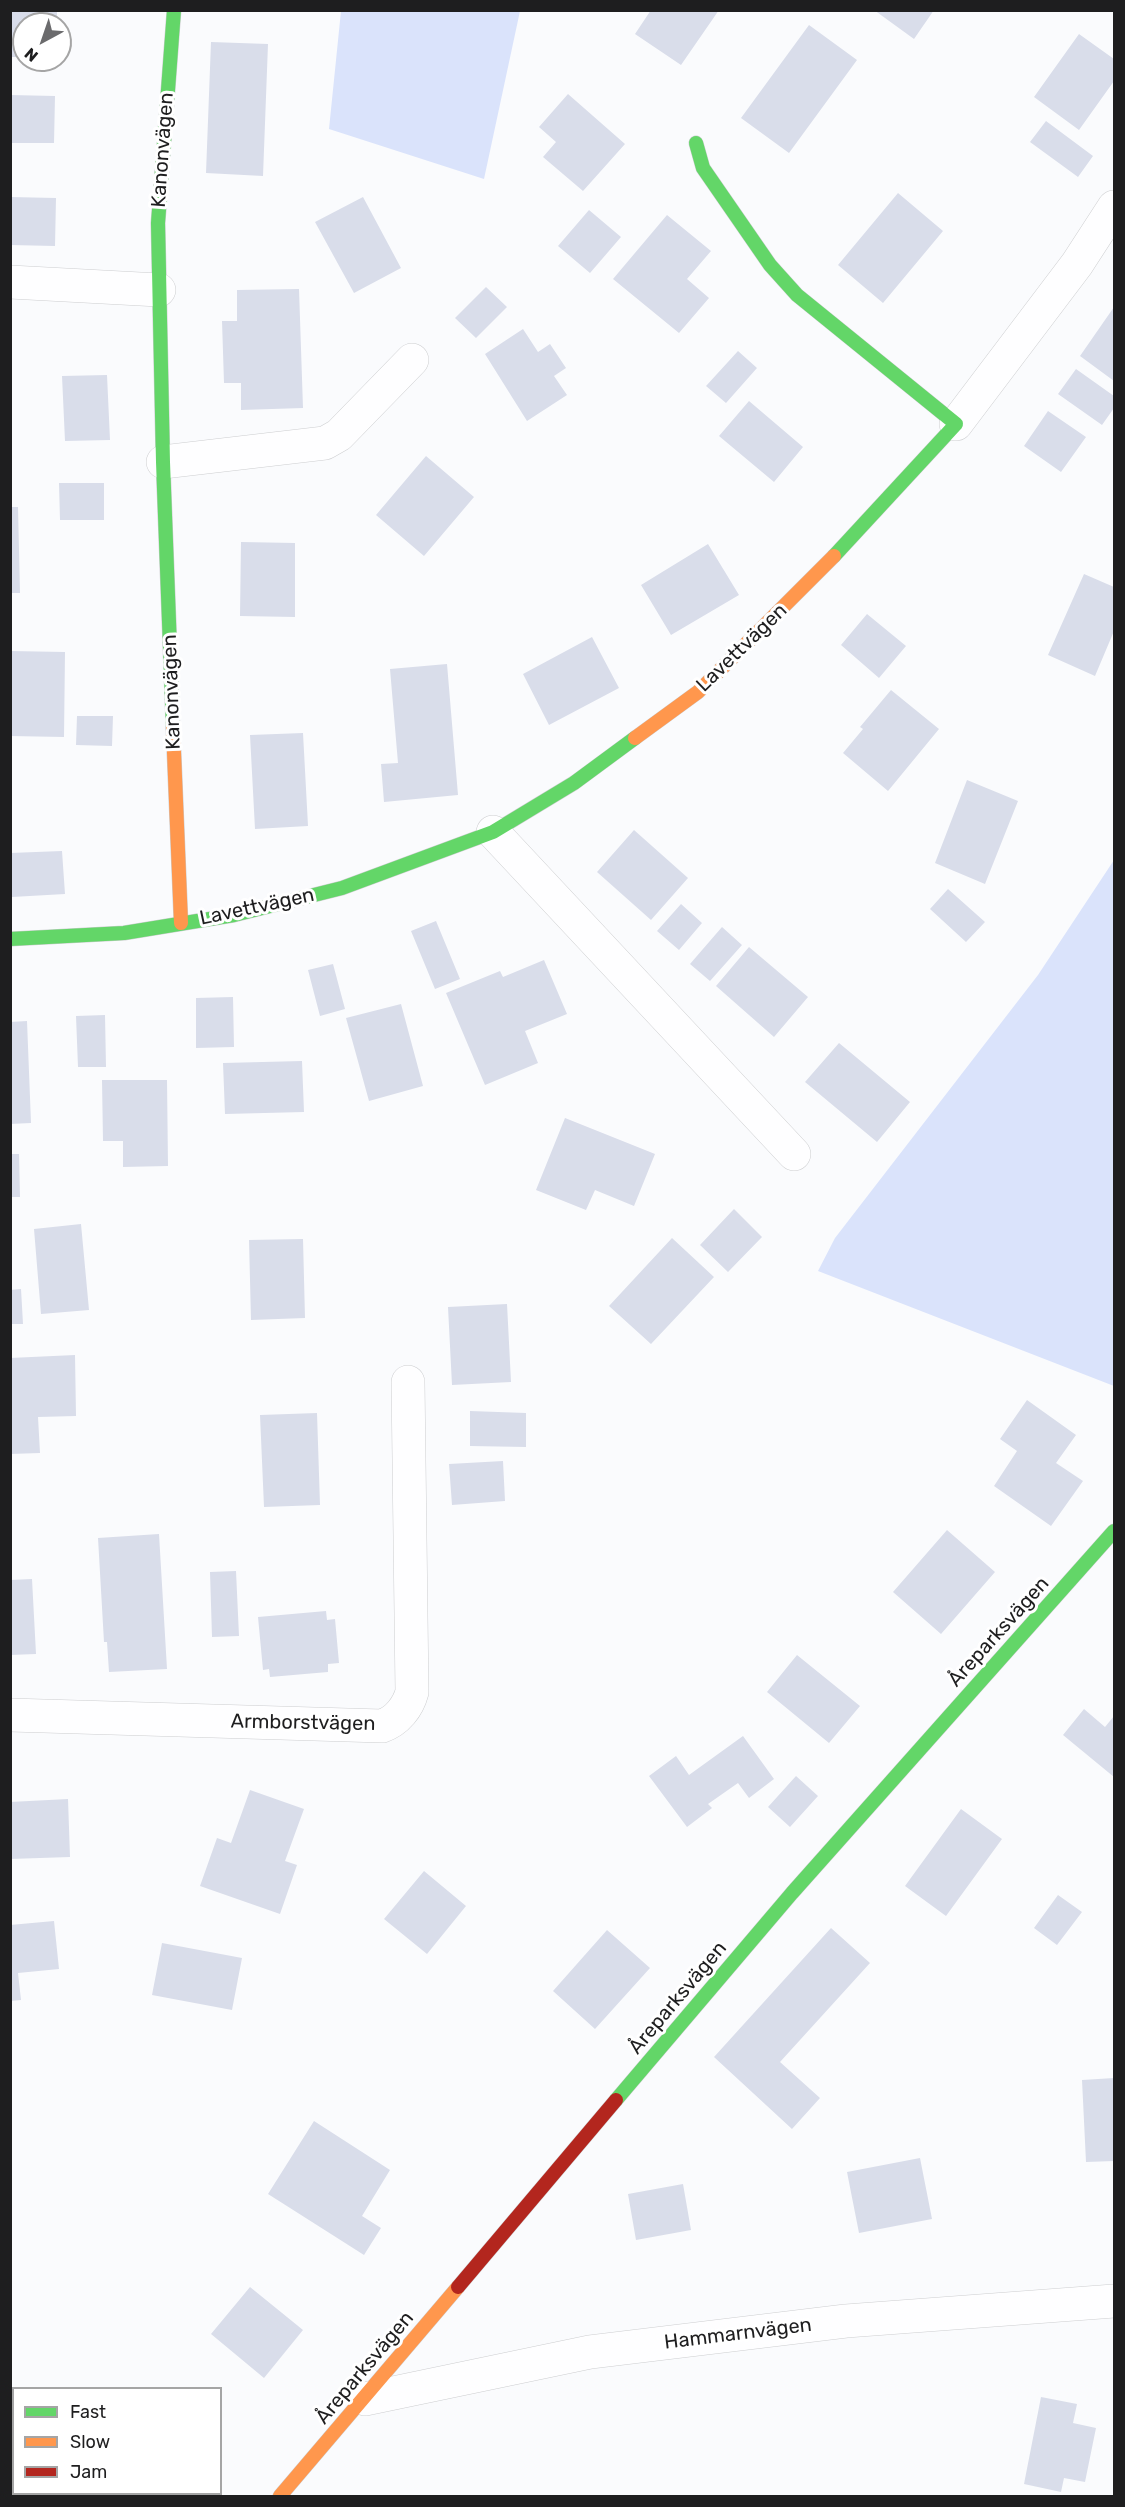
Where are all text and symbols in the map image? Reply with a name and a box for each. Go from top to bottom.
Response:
north arrow [12,12,72,72]
text: N [21,44,42,66]
street label: Kanonvägen [147,92,179,208]
street label: Lavettvägen [692,599,792,697]
street label: Kanonvägen [158,634,186,750]
street label: Lavettvägen [197,883,317,931]
street label: Åreparksvägen [943,1572,1055,1692]
street label: Armborstvägen [230,1710,376,1736]
street label: Åreparksvägen [624,1937,732,2059]
street label: Åreparksvägen [311,2307,419,2429]
street label: Hammarnvägen [663,2313,813,2355]
legend [12,2387,222,2495]
text: Fast [70,2401,106,2423]
text: Slow [70,2431,110,2453]
text: Jam [70,2461,107,2483]

